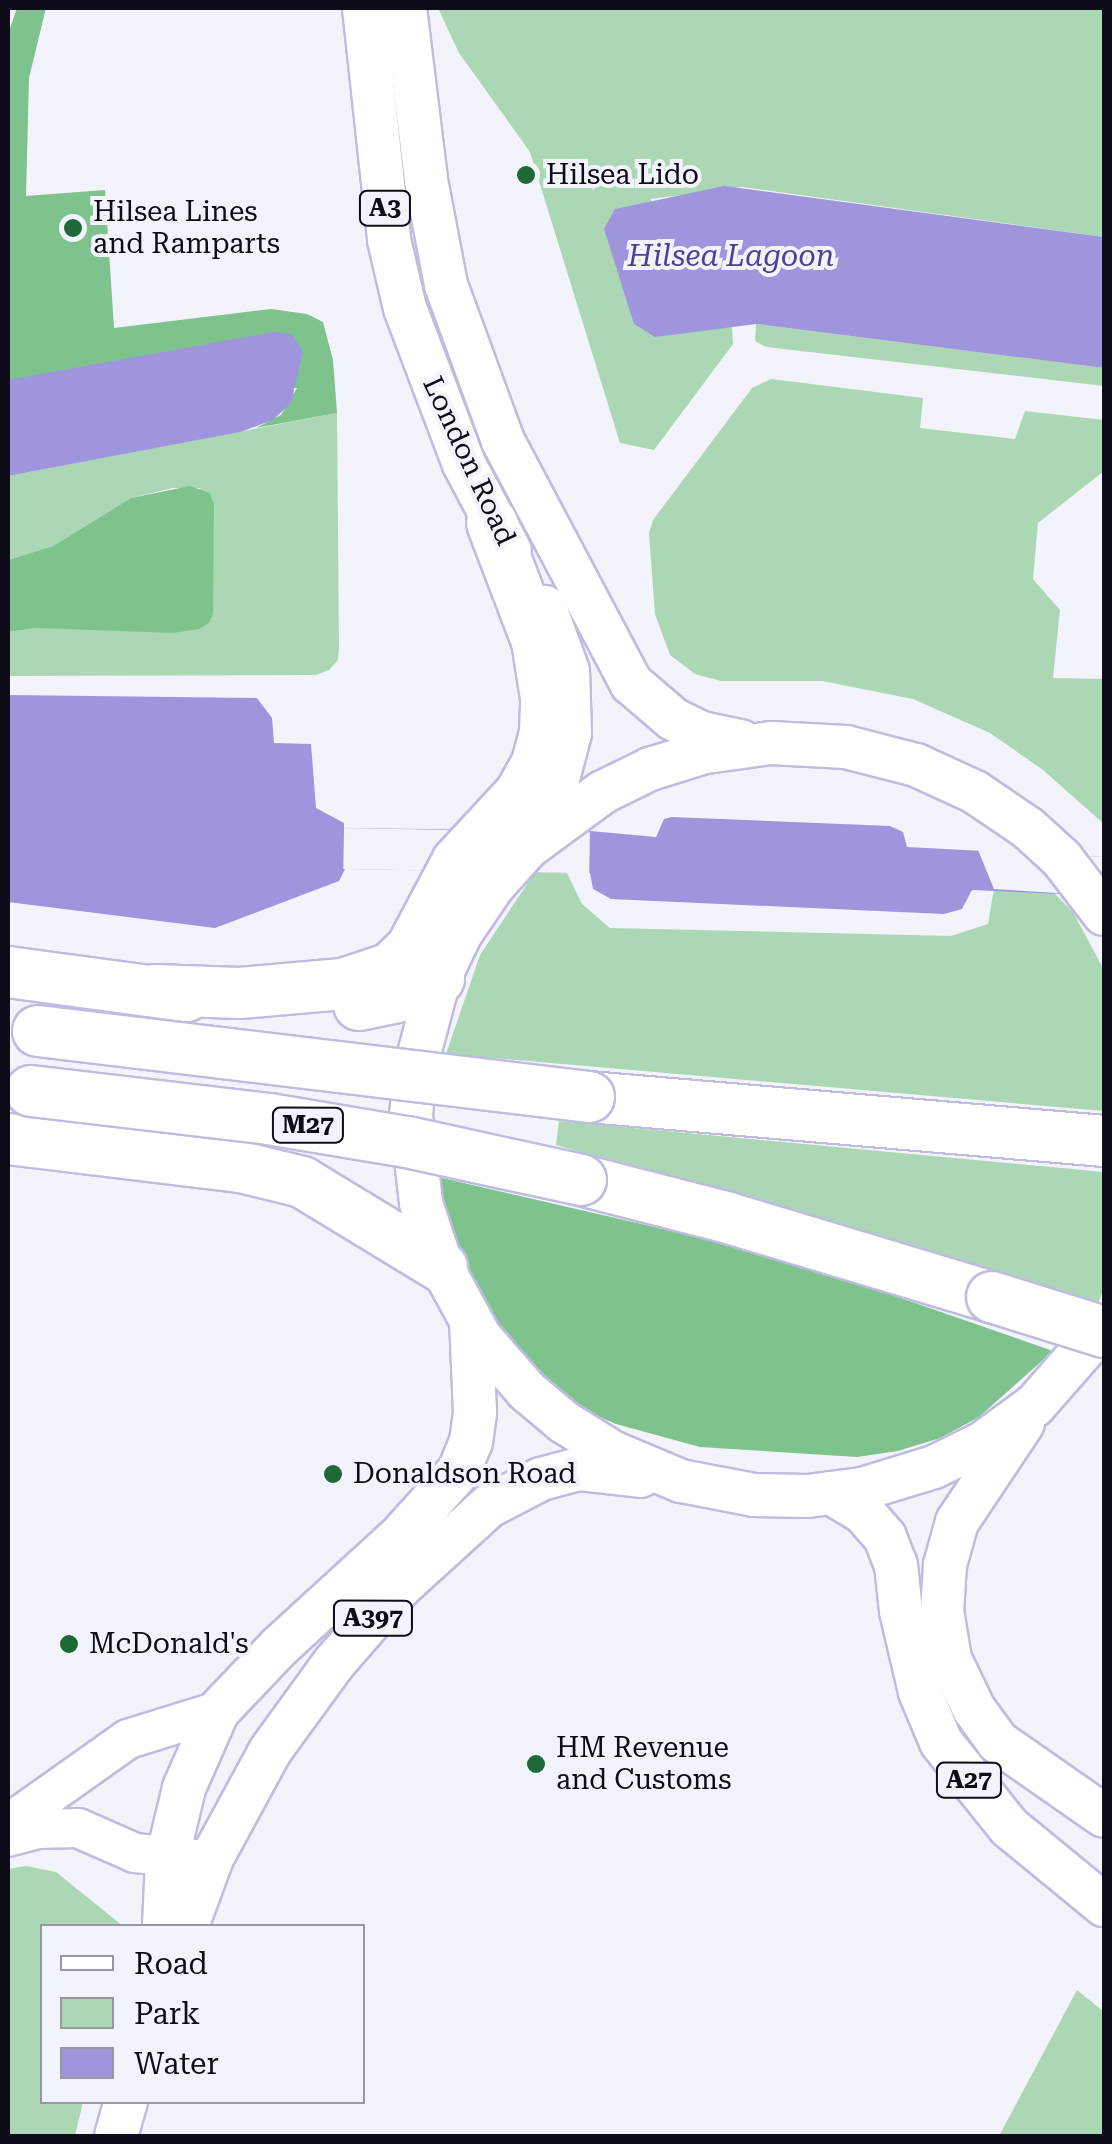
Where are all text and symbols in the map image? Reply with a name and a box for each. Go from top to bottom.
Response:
place label: Hilsea Lido [546,158,699,192]
marker: Hilsea Lido [515,164,537,186]
road number: A3 [358,188,412,228]
place label: Hilsea Lines and Ramparts [93,195,280,261]
marker: Hilsea Lines and Ramparts [62,217,84,239]
water label: Hilsea Lagoon [628,238,834,274]
street label: London Road [415,372,523,550]
road number: M27 [270,1105,346,1145]
place label: Donaldson Road [353,1457,576,1491]
marker: Donaldson Road [322,1463,344,1485]
road number: A397 [330,1598,416,1638]
place label: McDonald's [89,1627,249,1661]
marker: McDonald's [58,1633,80,1655]
place label: HM Revenue and Customs [556,1731,731,1797]
marker: HM Revenue and Customs [525,1753,547,1775]
road number: A27 [934,1760,1004,1800]
legend [40,1924,365,2104]
text: Road [134,1946,208,1981]
text: Park [134,1996,200,2031]
text: Water [134,2046,219,2081]

